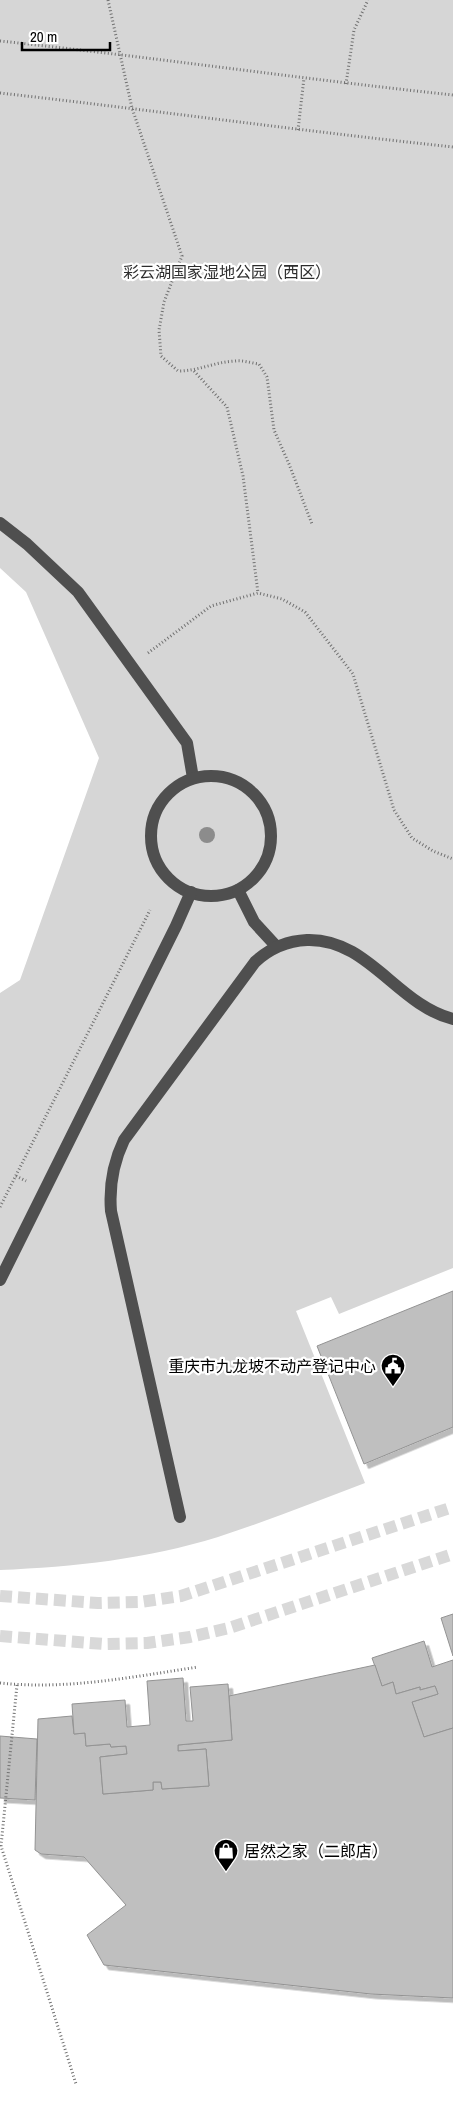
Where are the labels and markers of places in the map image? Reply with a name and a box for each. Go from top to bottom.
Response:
public building icon: 重庆市九龙坡不动产登记中心 [380,1353,406,1387]
place label: 重庆市九龙坡不动产登记中心 [168,1355,376,1377]
shop icon: 居然之家（二郎店） [213,1838,239,1872]
place label: 居然之家（二郎店） [244,1840,388,1862]

